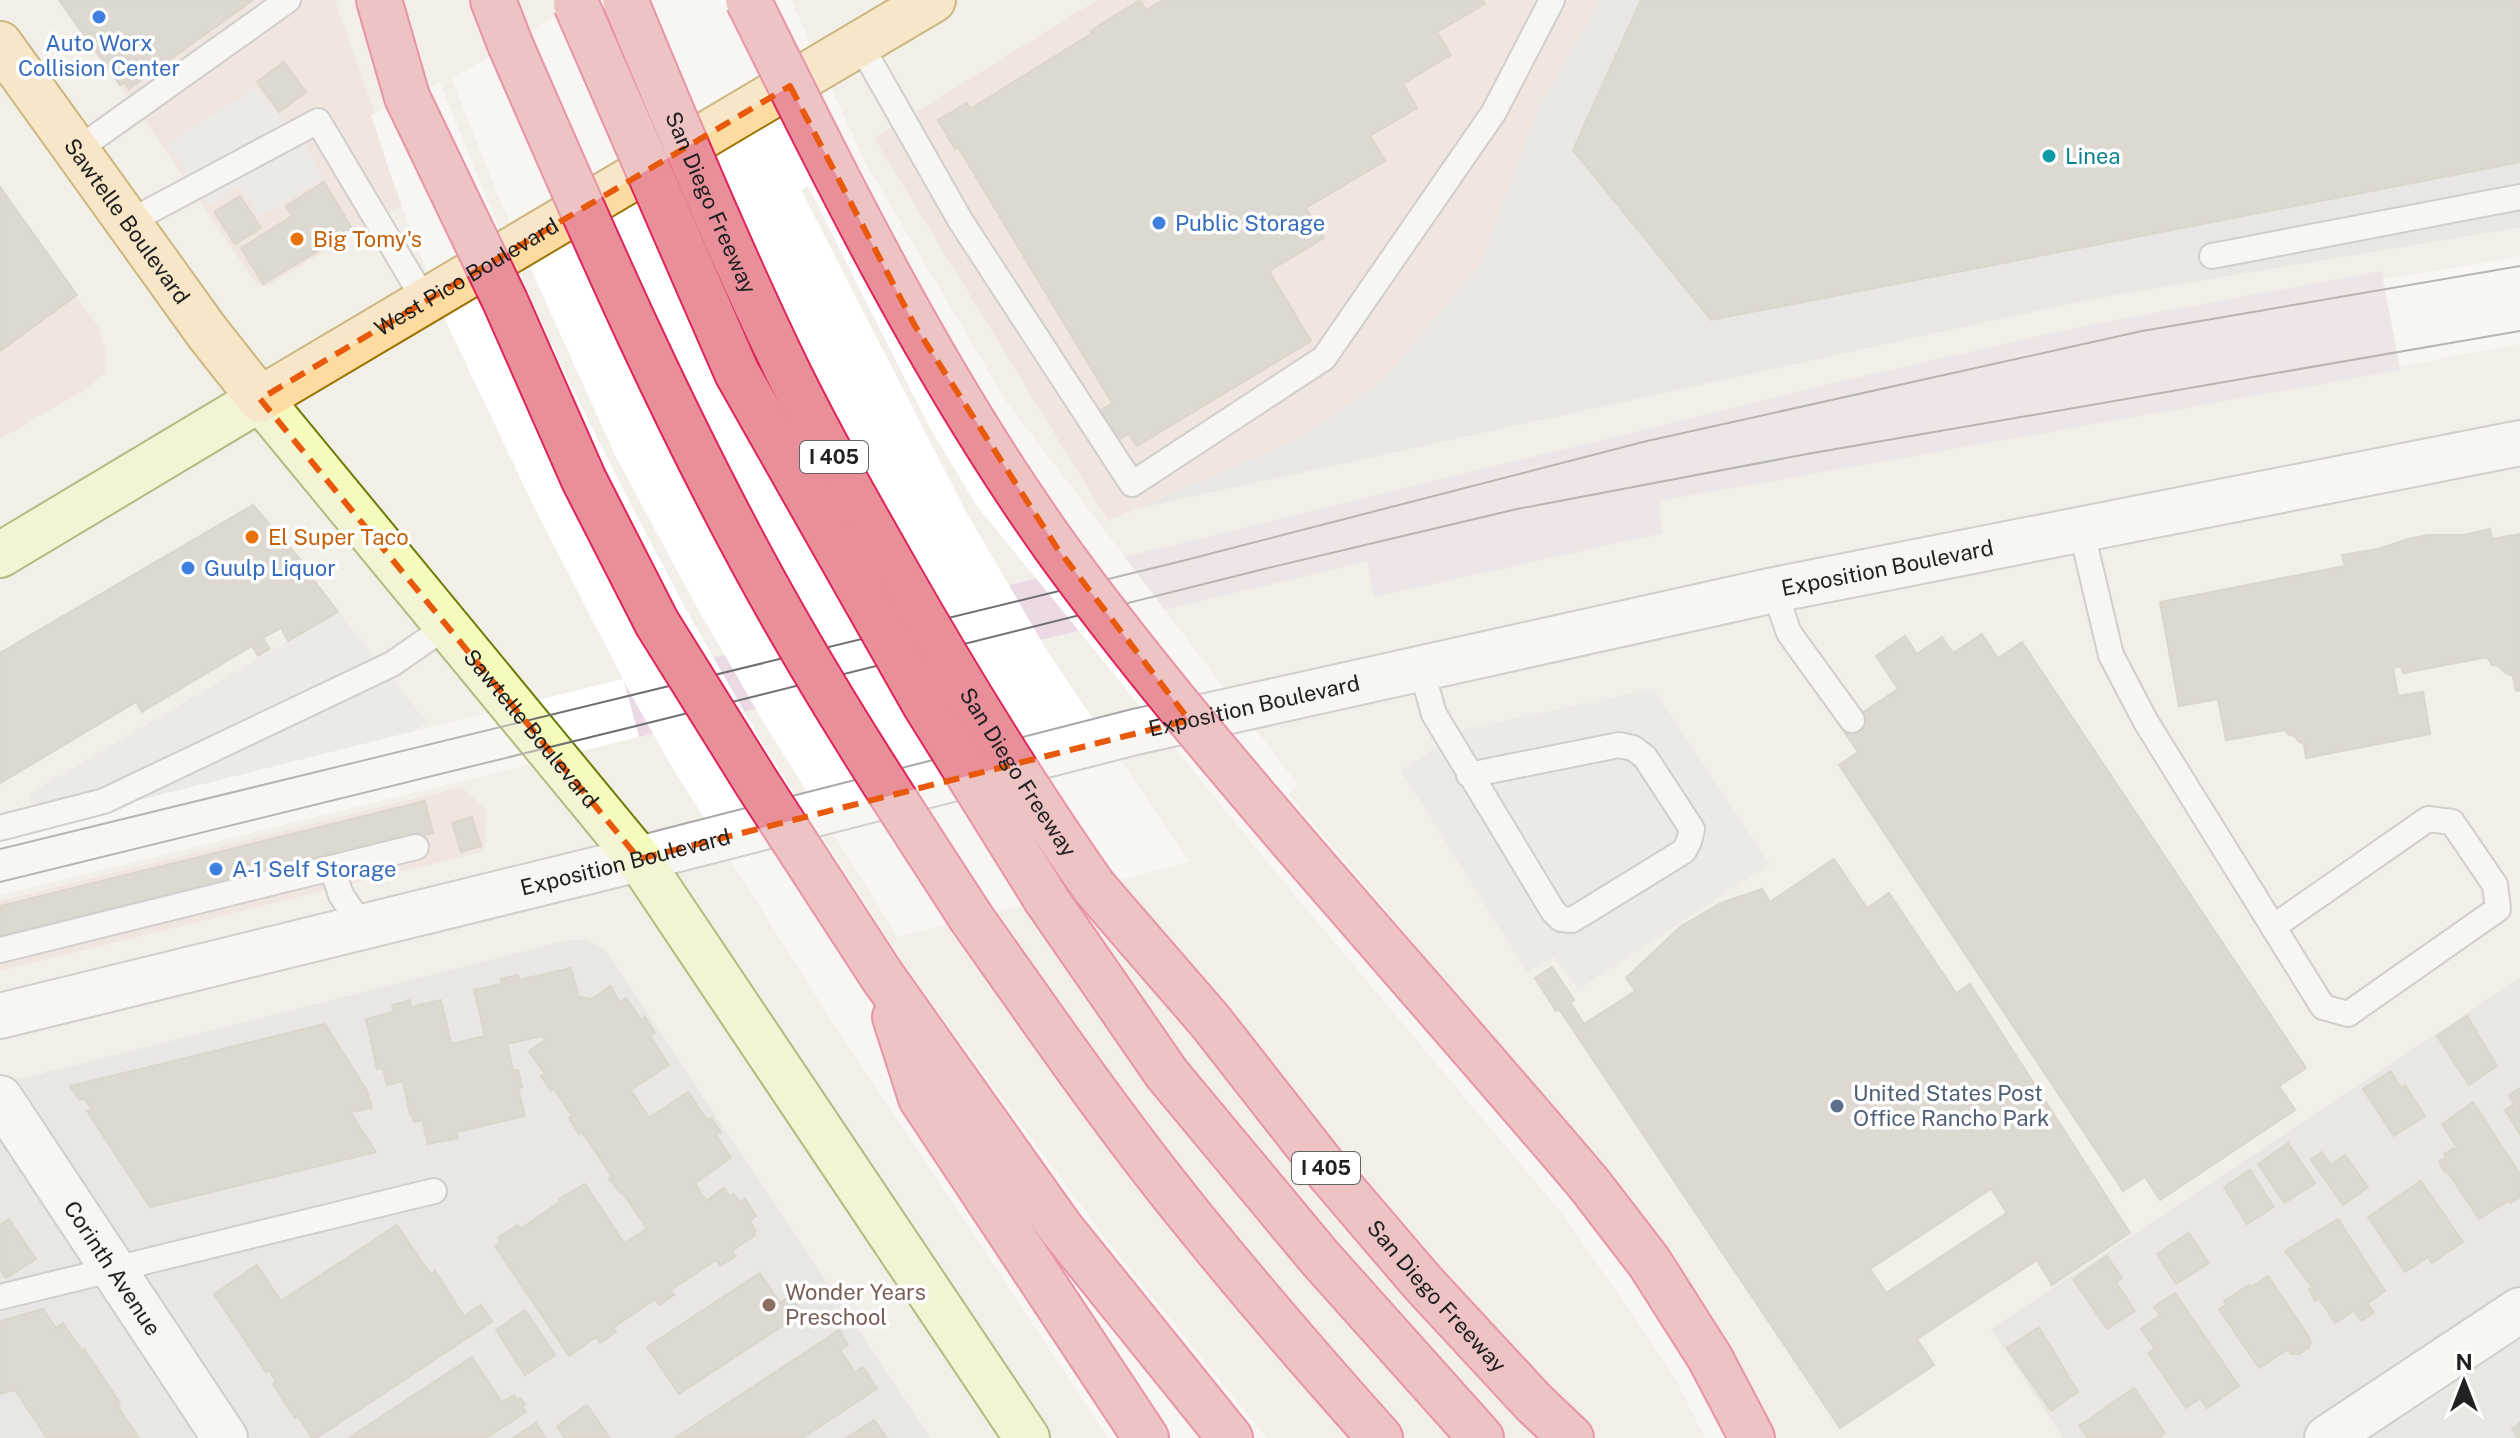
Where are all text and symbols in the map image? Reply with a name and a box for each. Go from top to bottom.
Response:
marker: Auto Worx Collision Center [90,8,108,26]
place label: Auto Worx Collision Center [18,30,180,81]
street label: San Diego Freeway [660,108,762,298]
street label: Sawtelle Boulevard [59,133,195,309]
place label: Linea [2065,143,2120,169]
marker: Linea [2040,147,2058,165]
place label: Public Storage [1175,210,1325,236]
street label: West Pico Boulevard [370,212,563,341]
marker: Public Storage [1150,214,1168,232]
place label: Big Tomy's [313,226,422,252]
marker: Big Tomy's [288,230,306,248]
road number: I 405 [800,441,868,473]
place label: El Super Taco [268,524,409,550]
marker: El Super Taco [243,528,261,546]
street label: Exposition Boulevard [1779,534,1995,601]
place label: Guulp Liquor [204,555,336,581]
marker: Guulp Liquor [179,559,197,577]
street label: Sawtelle Boulevard [458,644,604,813]
street label: Exposition Boulevard [1146,669,1362,742]
street label: San Diego Freeway [955,683,1082,862]
street label: Exposition Boulevard [518,823,733,901]
place label: A-1 Self Storage [232,856,396,882]
marker: A-1 Self Storage [207,860,225,878]
place label: United States Post Office Rancho Park [1853,1080,2049,1131]
marker: United States Post Office Rancho Park [1828,1097,1846,1115]
road number: I 405 [1292,1152,1360,1184]
street label: Corinth Avenue [59,1196,167,1340]
street label: San Diego Freeway [1362,1215,1512,1378]
place label: Wonder Years Preschool [785,1279,926,1330]
marker: Wonder Years Preschool [760,1296,778,1314]
north arrow [2424,1342,2504,1422]
text: N [2455,1349,2473,1375]

